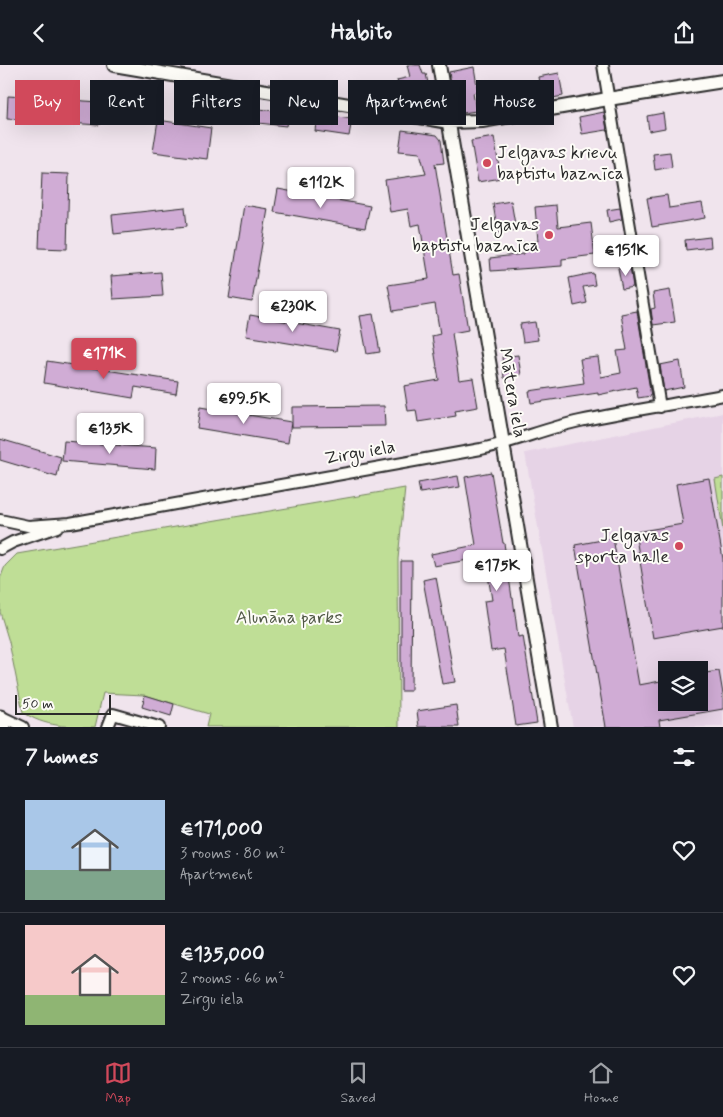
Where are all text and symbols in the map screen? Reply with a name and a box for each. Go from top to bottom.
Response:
icon: back [25,19,53,47]
text: Habito [331,19,392,47]
icon: share [670,19,698,47]
chip: Buy [15,80,80,125]
chip: Rent [90,80,164,125]
chip: Filters [174,80,260,125]
chip: New [270,80,338,125]
chip: Apartment [348,80,466,125]
chip: House [476,80,554,125]
place label: Jelgavas krievu baptistu baznīca [497,141,624,186]
marker: Jelgavas krievu baptistu baznīca [481,157,493,169]
pin: €112K [286,167,356,209]
text: €112K [298,172,344,193]
place label: Jelgavas baptistu baznīca [412,213,539,258]
marker: Jelgavas baptistu baznīca [543,229,555,241]
pin: €151K [591,235,661,277]
text: €151K [604,240,648,261]
pin: €230K [258,291,328,333]
text: €230K [270,296,316,317]
pin: €171K [69,337,139,380]
text: €171K [82,343,126,364]
street label: Mātera iela [492,346,532,440]
pin: €99.5K [203,383,285,425]
text: €99.5K [218,388,270,409]
pin: €135K [75,413,145,455]
text: €135K [88,418,132,439]
street label: Zirgu iela [323,435,397,472]
place label: Jelgavas sporta halle [576,524,669,569]
marker: Jelgavas sporta halle [673,540,685,552]
pin: €175K [462,549,532,592]
text: €175K [474,555,520,576]
park label: Alunāna parks [236,606,342,630]
map controls [658,661,708,711]
button: layers [658,661,708,711]
scale bar [15,692,111,715]
text: 50 m [22,695,53,713]
text: 7 homes [25,743,98,771]
icon: filters [670,743,698,771]
text: €171,000 [180,815,263,843]
icon: home [65,820,125,880]
icon: heart [670,836,698,864]
text: 3 rooms · 80 m² [180,843,286,864]
text: Apartment [180,864,253,885]
text: €135,000 [180,940,265,968]
icon: home [65,945,125,1005]
icon: heart [670,961,698,989]
text: 2 rooms · 66 m² [180,968,285,989]
text: Zirgu iela [180,989,243,1010]
tab: Map [104,1059,132,1107]
tab: Saved [340,1059,376,1107]
tab: Home [584,1059,619,1107]

